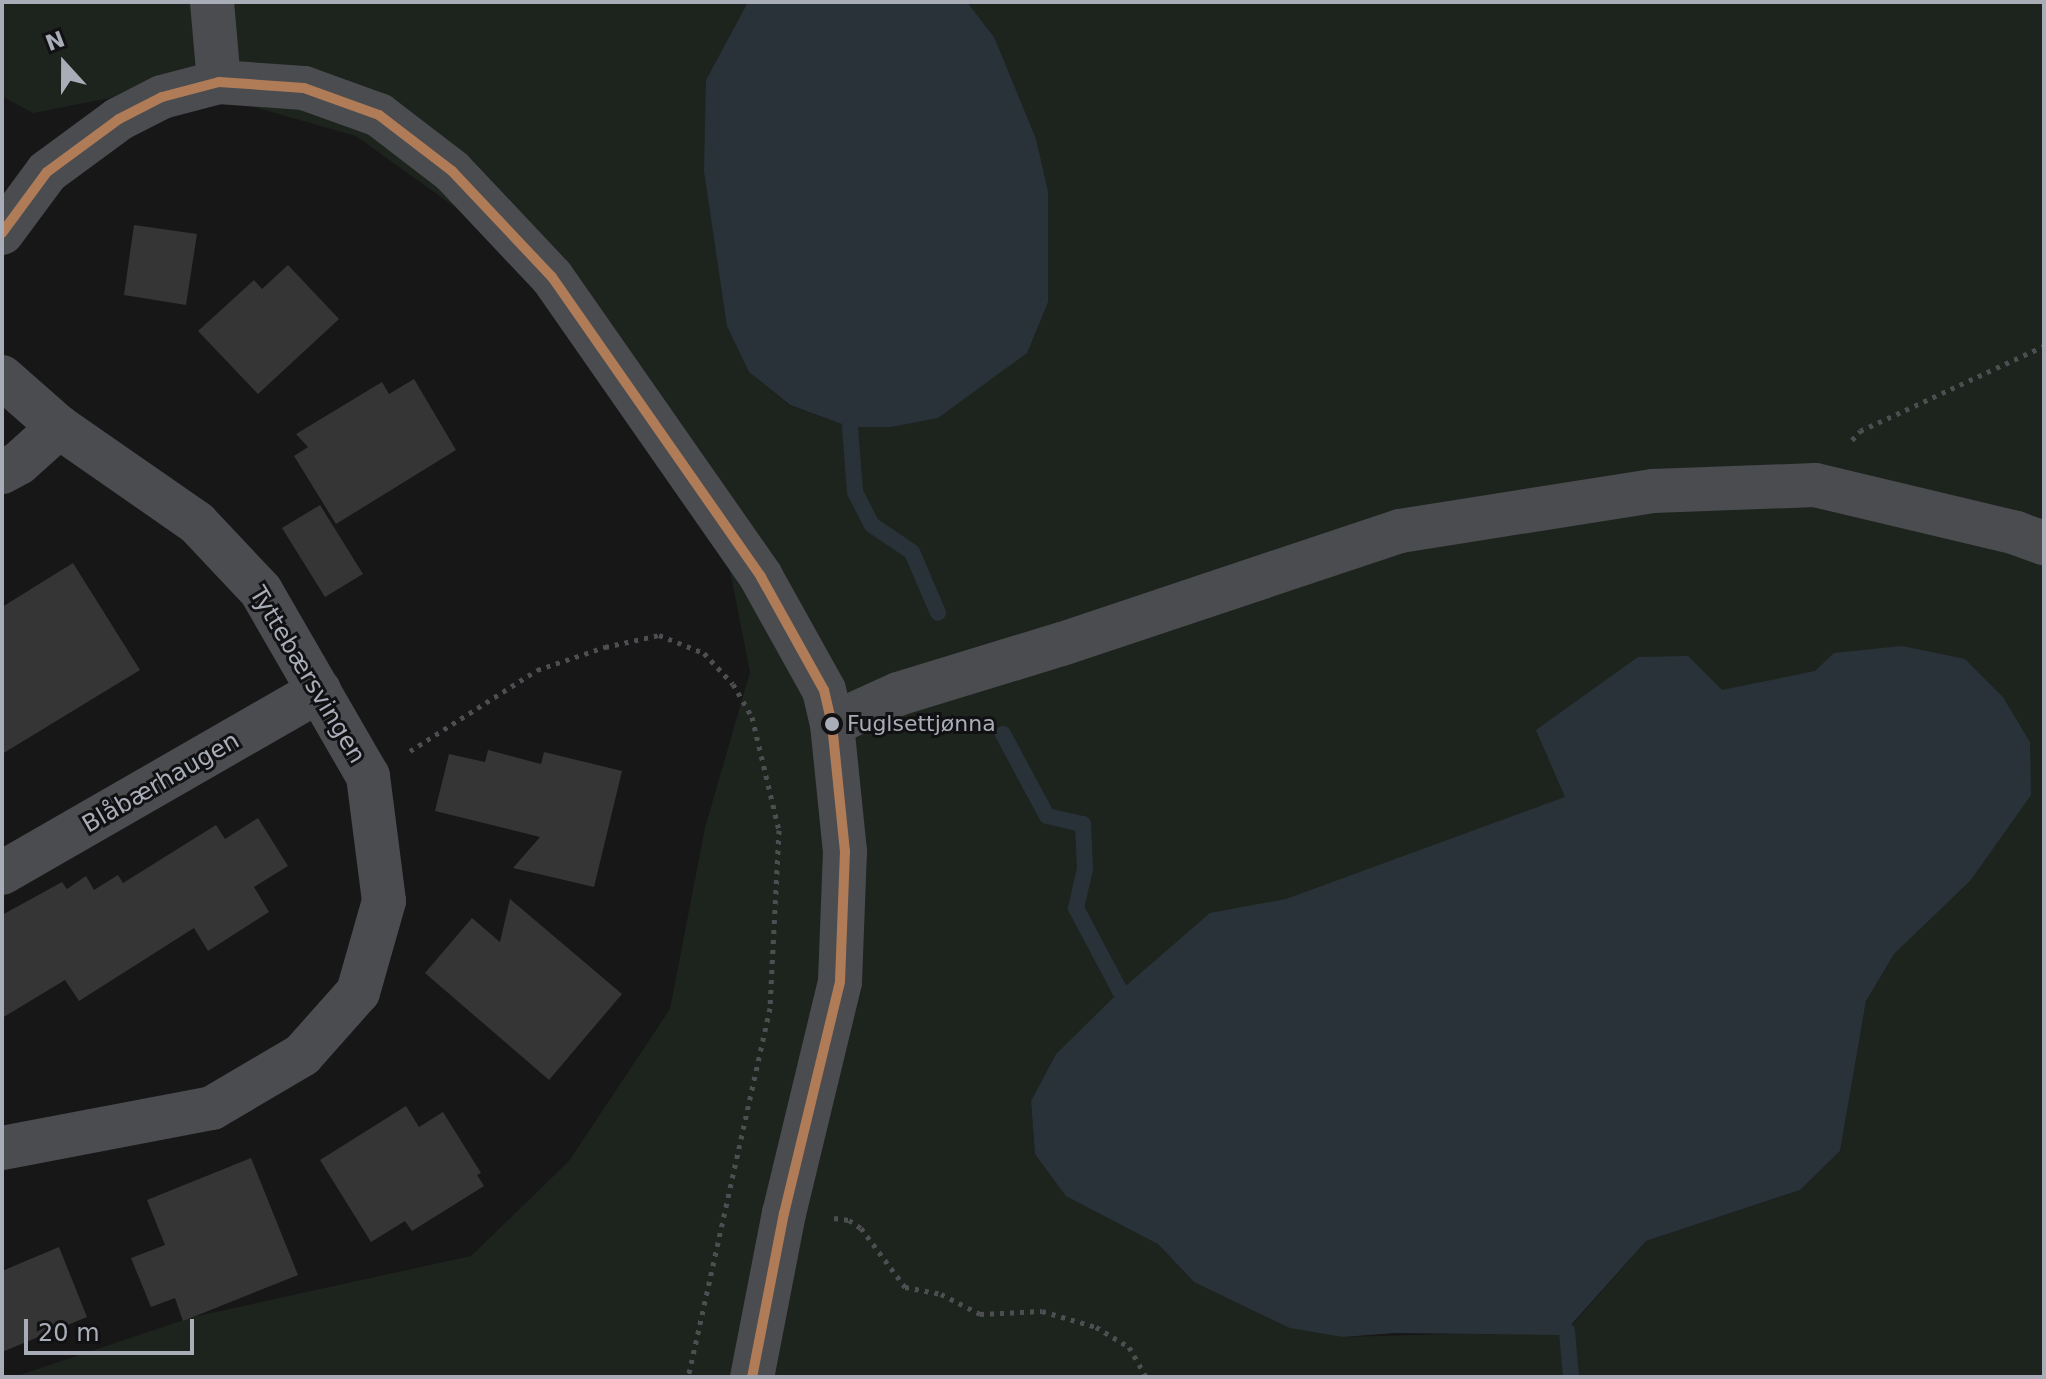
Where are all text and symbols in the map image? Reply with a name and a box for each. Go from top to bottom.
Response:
north arrow [24,24,104,104]
text: N [42,26,68,56]
street label: Tyttebærsvingen [243,581,371,769]
place label: Fuglsettjønna [847,711,996,737]
marker: Fuglsettjønna [824,716,840,732]
street label: Blåbærhaugen [77,726,245,840]
scale bar [28,1303,198,1353]
text: 20 m [38,1319,100,1347]

